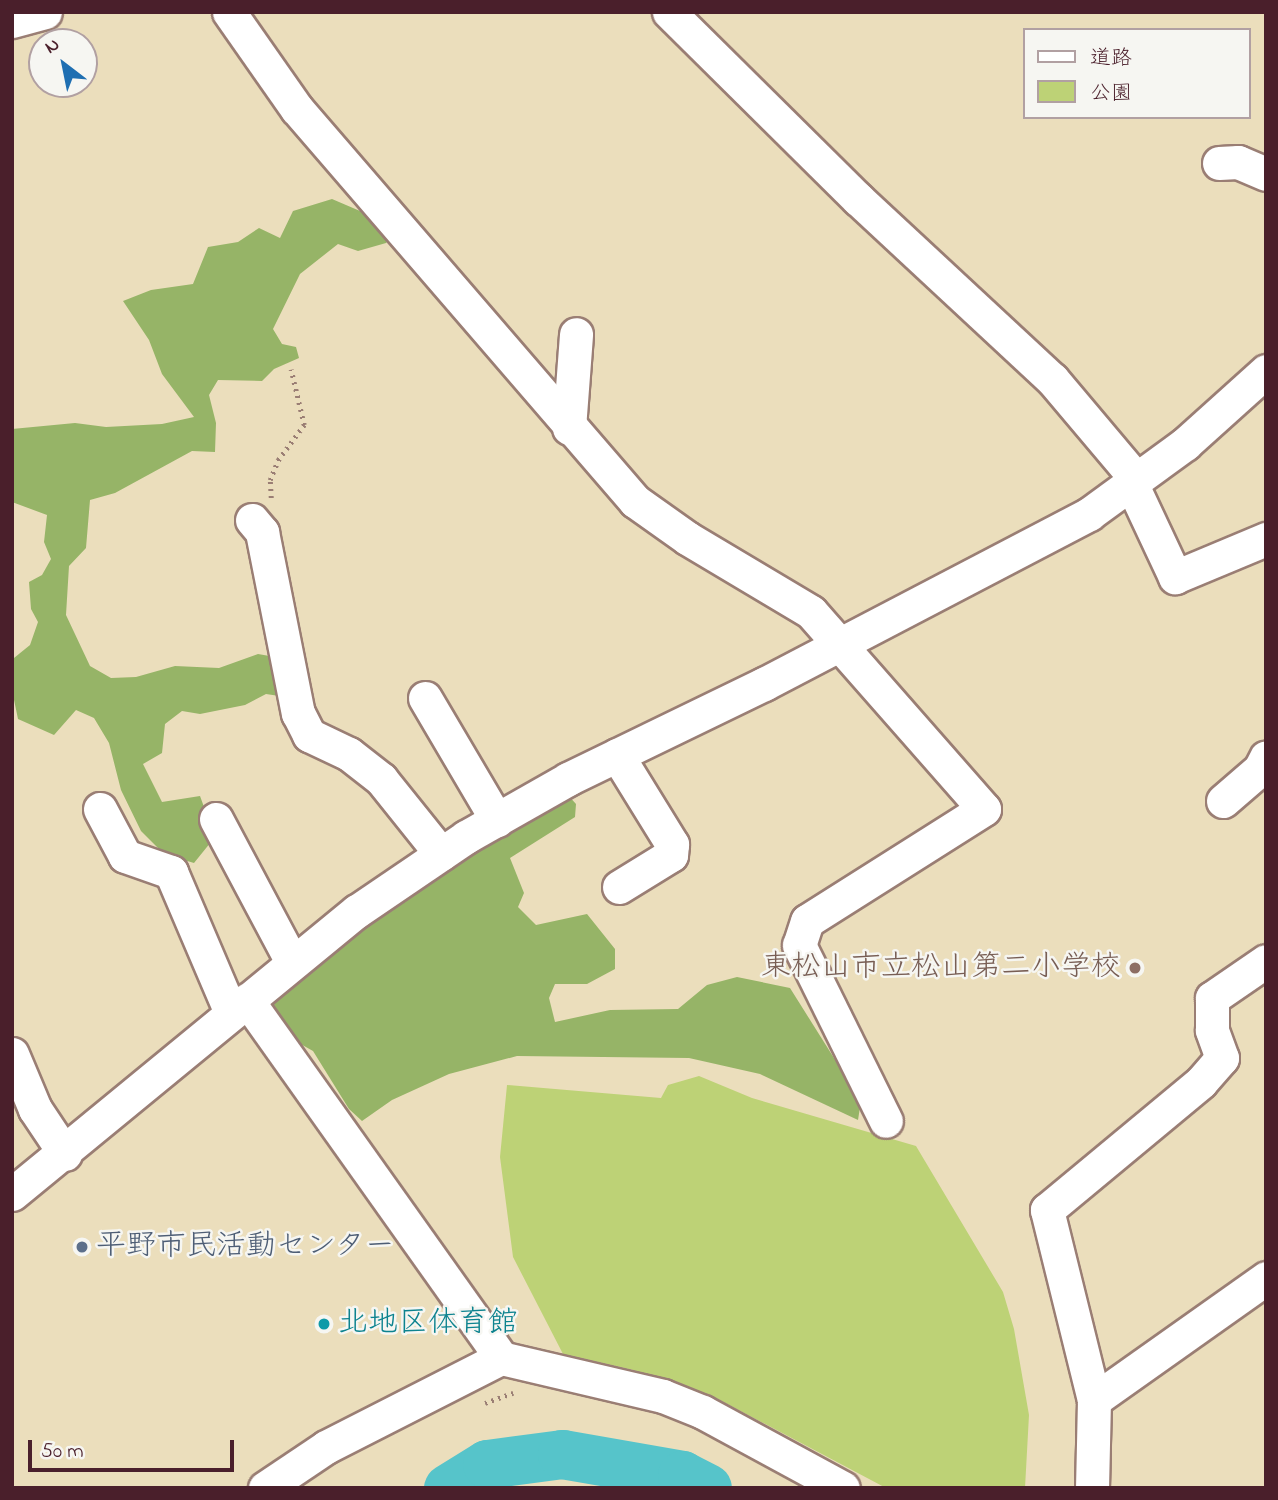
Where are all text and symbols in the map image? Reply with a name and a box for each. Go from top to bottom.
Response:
north arrow [28,28,98,98]
legend [1023,28,1250,119]
text: N [40,32,65,61]
text: 道路 [1090,44,1132,74]
text: 公園 [1090,79,1132,109]
place label: 東松山市立松山第二小学校 [761,950,1121,986]
marker: 東松山市立松山第二小学校 [1127,960,1143,976]
place label: 平野市民活動センター [96,1229,396,1265]
marker: 平野市民活動センター [74,1239,90,1255]
place label: 北地区体育館 [338,1306,518,1342]
marker: 北地区体育館 [316,1316,332,1332]
scale bar [32,1426,238,1470]
text: 50 m [41,1437,84,1467]

